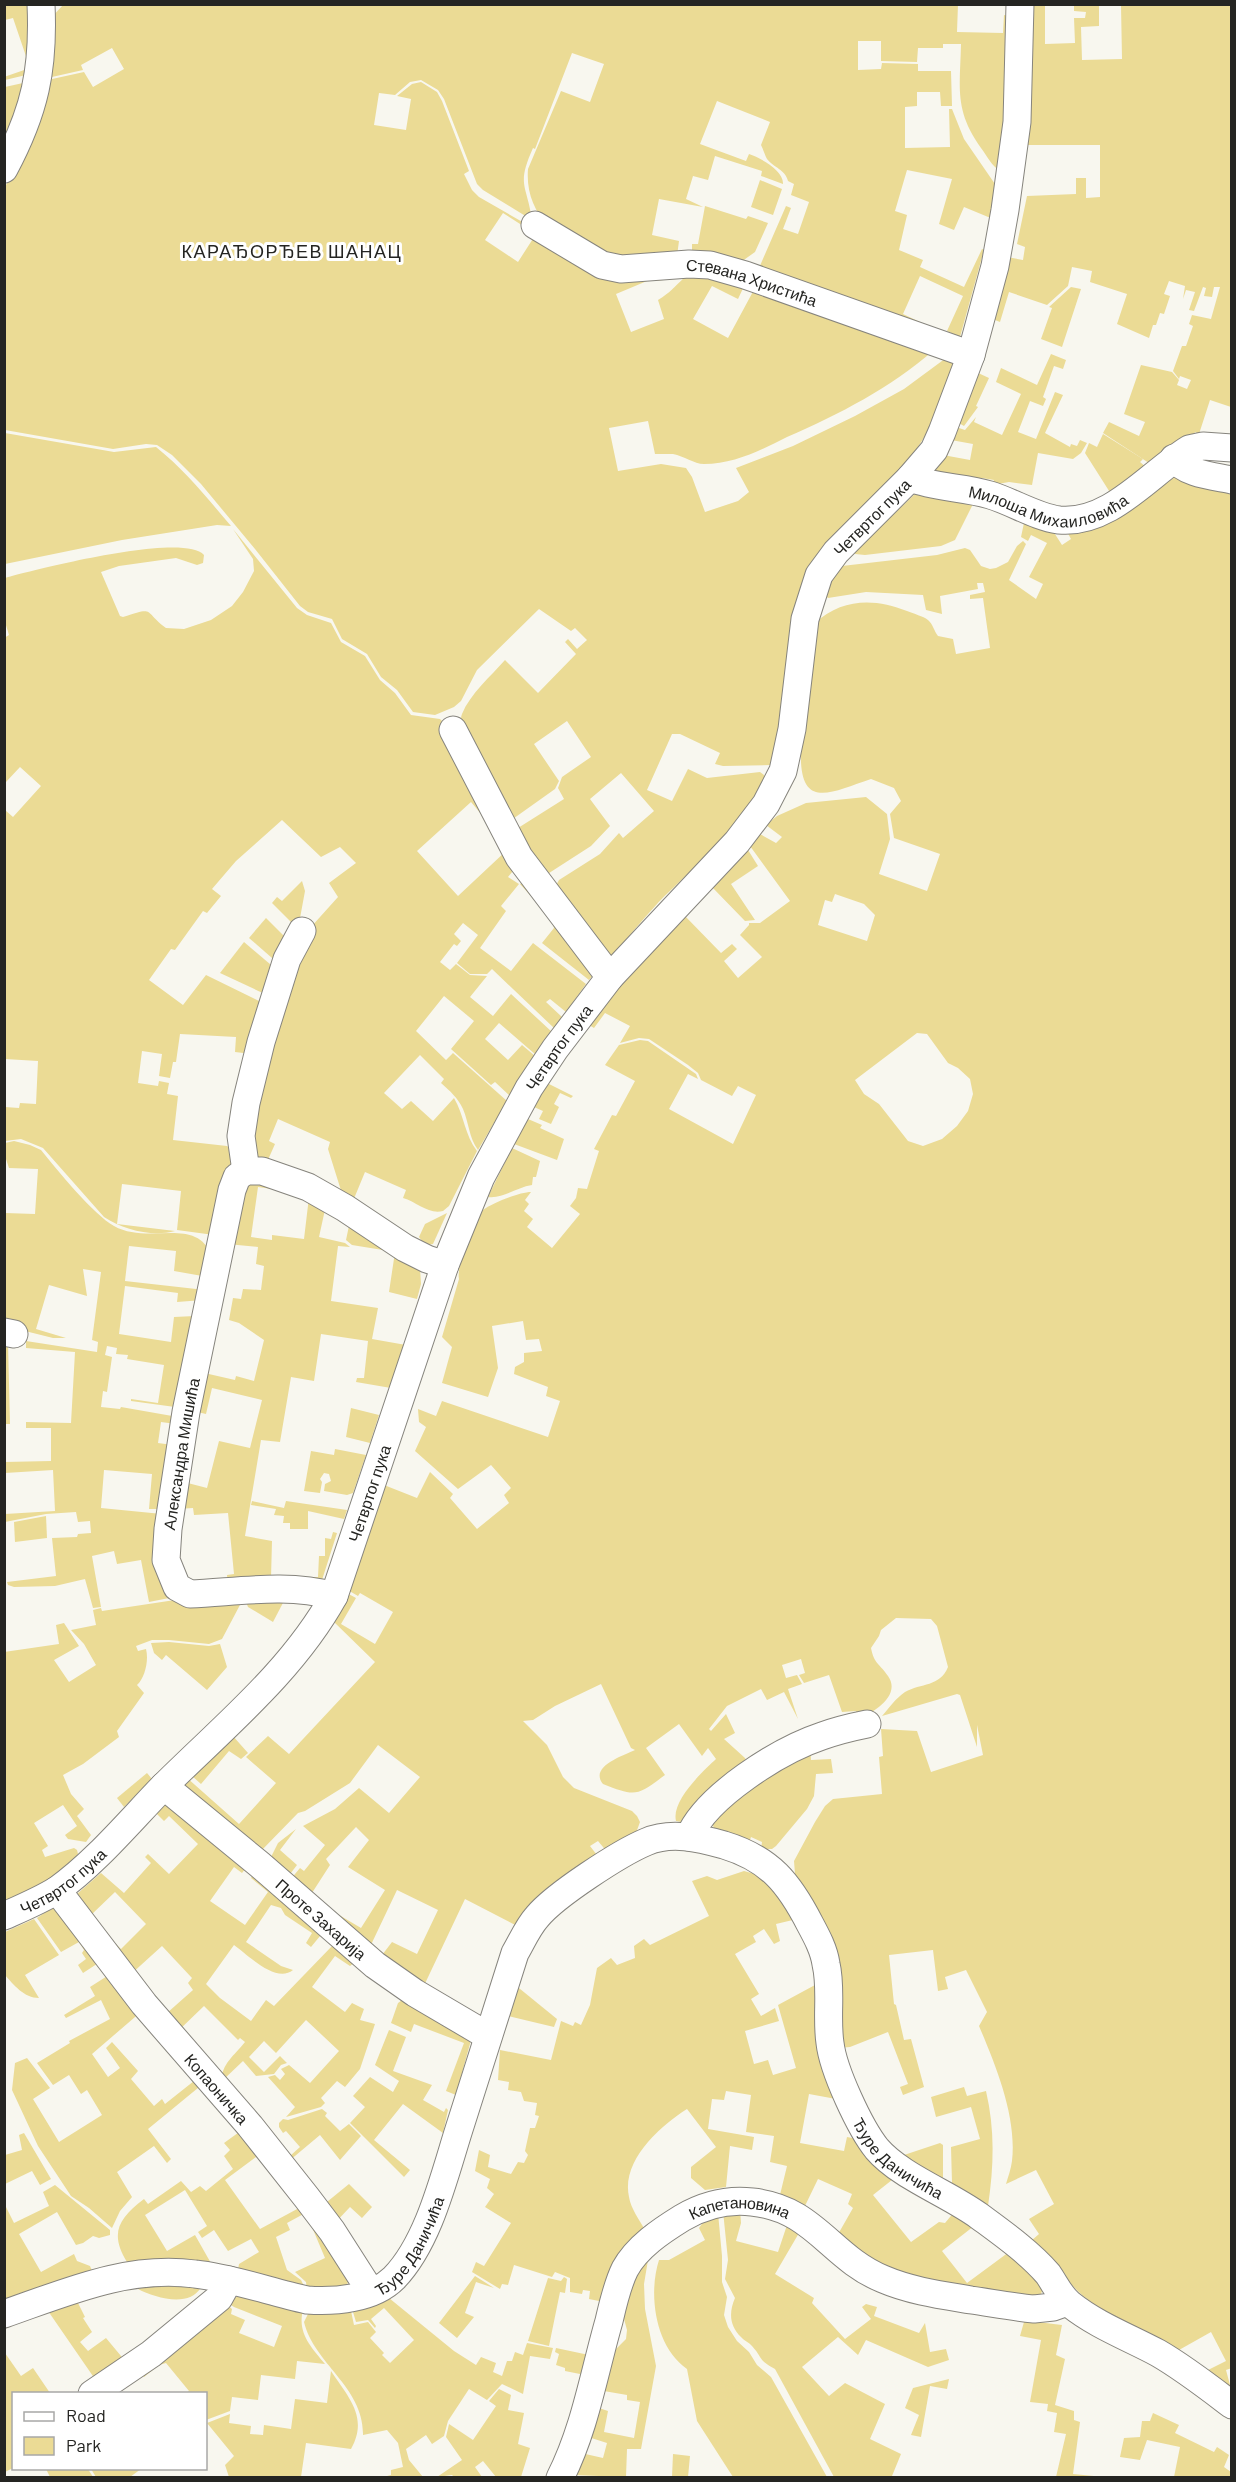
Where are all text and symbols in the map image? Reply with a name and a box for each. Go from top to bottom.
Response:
district label: КАРАЂОРЂЕВ ШАНАЦ [182,240,402,262]
street label: Стевана Христића [686,254,820,309]
street label: Четвртог пука [829,474,914,559]
street label: Милоша Михаиловића [963,479,1131,501]
text: Милоша Михаиловића [967,481,1131,530]
street label: Четвртог пука [521,1000,595,1094]
street label: Александра Мишића [158,1376,202,1531]
street label: Четвртог пука [343,1442,394,1544]
street label: Четвртог пука [17,1844,109,1917]
street label: Проте Захарија [272,1874,371,1963]
street label: Копаоничка [181,2049,253,2127]
street label: Ђуре Даничића [850,2114,947,2202]
street label: Капетановина [685,2192,794,2222]
street label: Ђуре Даничића [371,2193,447,2299]
legend [12,2392,207,2470]
text: Road [66,2404,106,2426]
text: Park [66,2434,101,2456]

